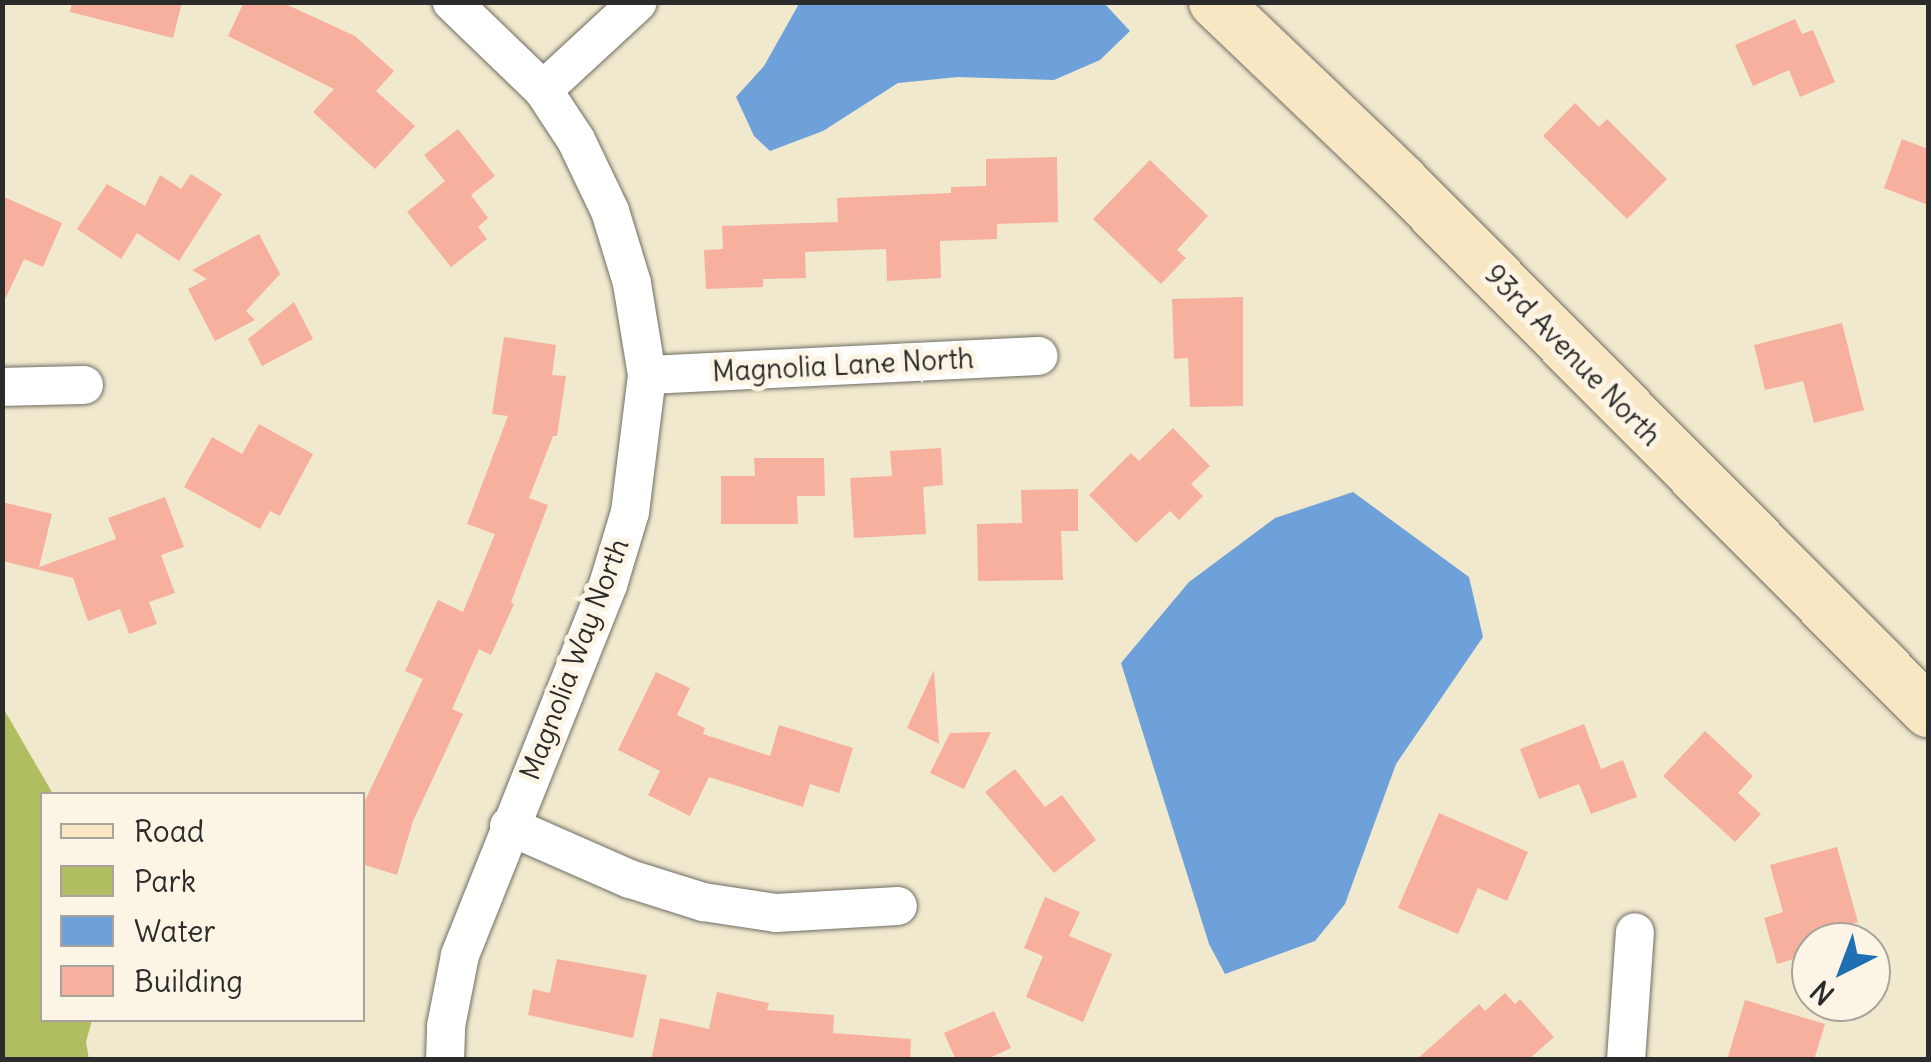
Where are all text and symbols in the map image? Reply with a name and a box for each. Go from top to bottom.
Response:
street label: 93rd Avenue North [1478,258,1668,452]
street label: Magnolia Lane North [711,341,975,389]
street label: Magnolia Way North [512,534,636,784]
legend [40,792,365,1022]
text: Road [134,812,204,850]
text: Park [134,862,196,900]
text: Water [134,912,216,950]
north arrow [1791,922,1891,1022]
text: Building [134,962,243,1000]
text: N [1803,973,1842,1013]

